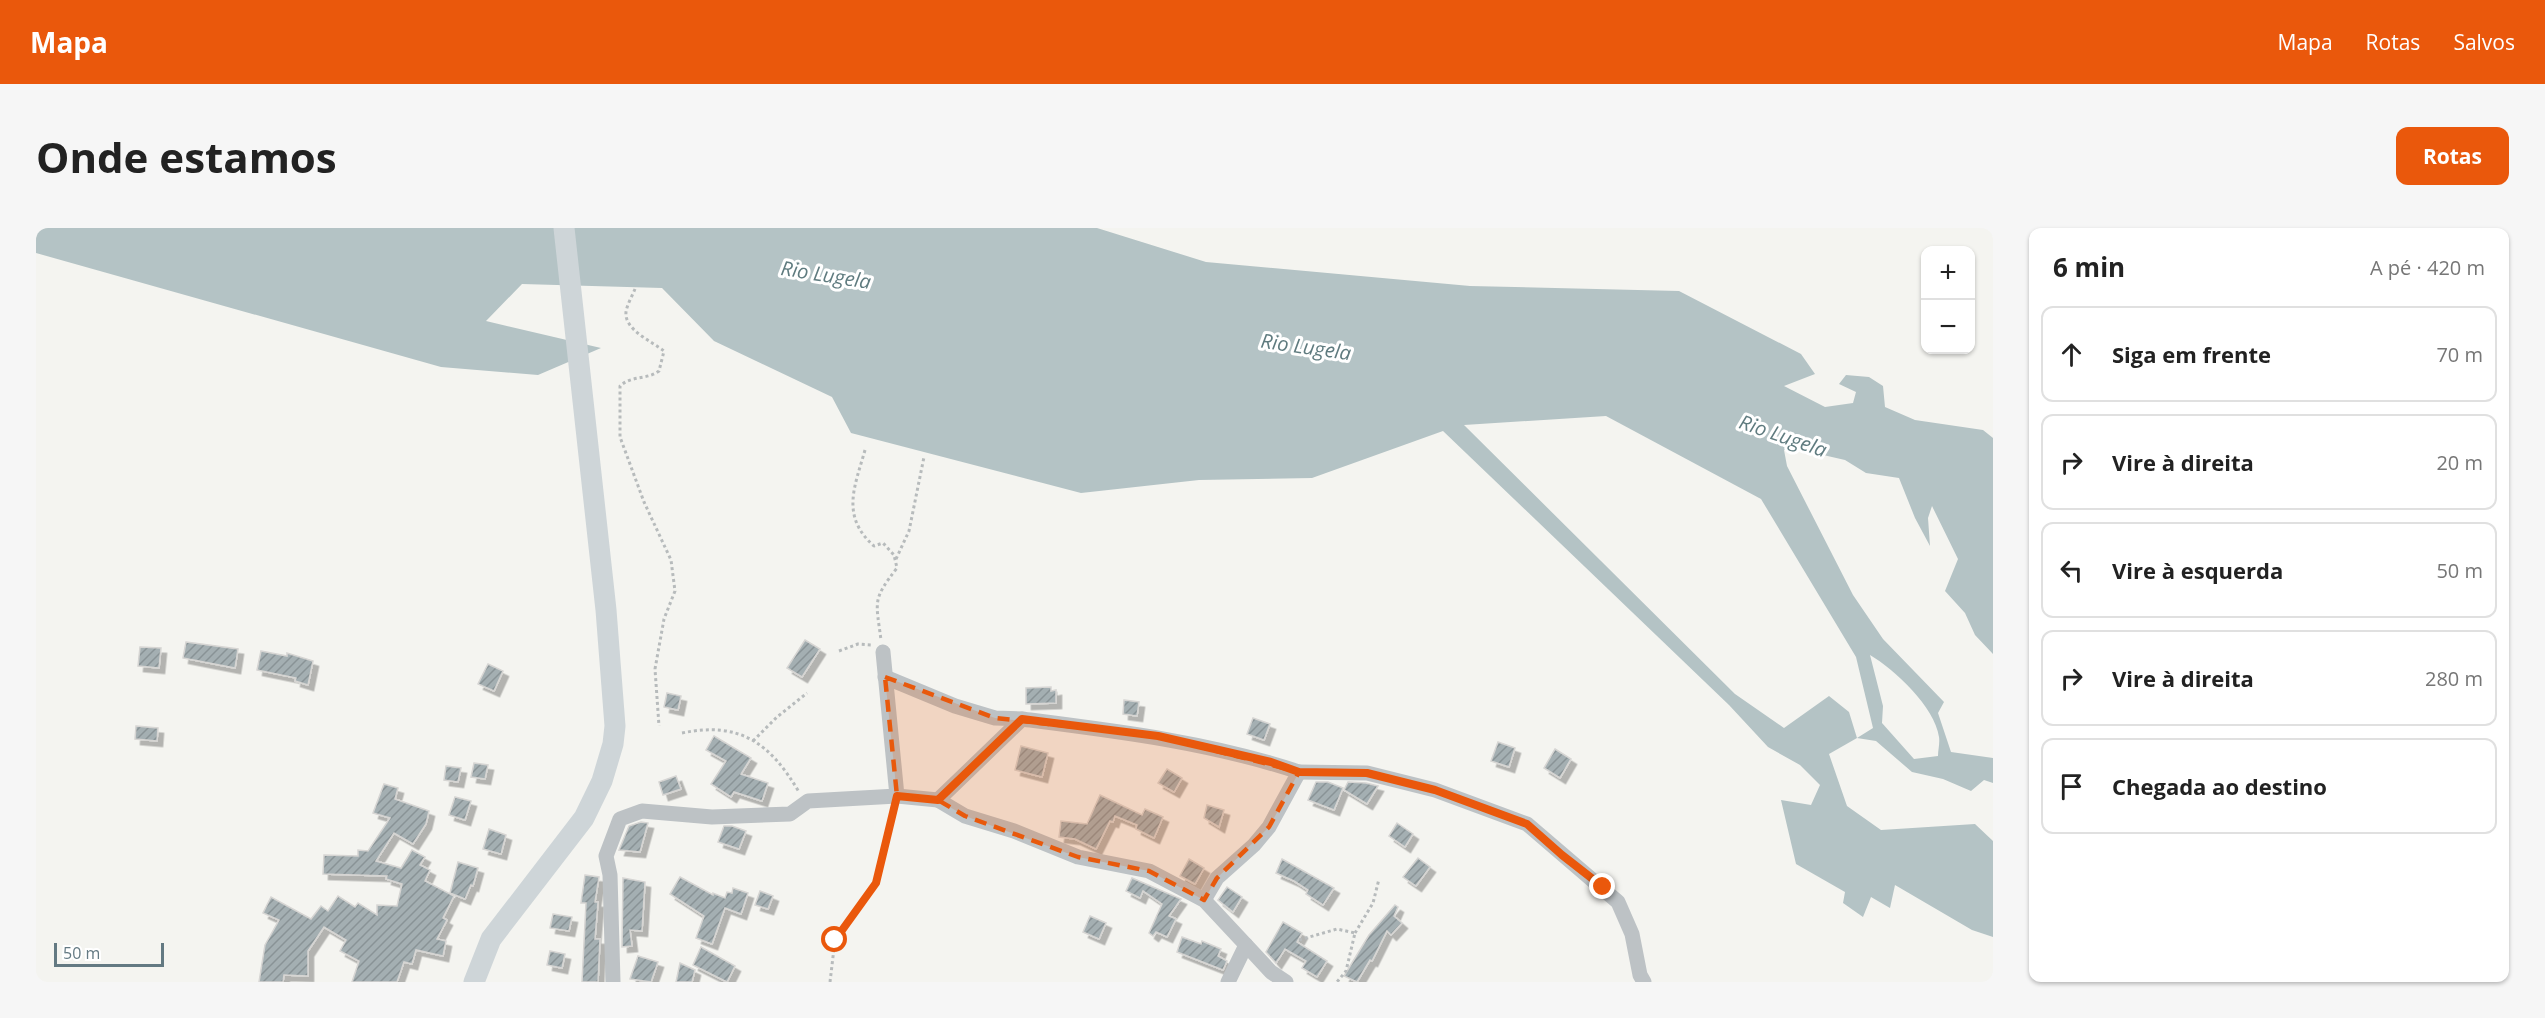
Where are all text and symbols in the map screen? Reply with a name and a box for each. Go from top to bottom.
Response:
text: Mapa [30,23,108,61]
text: Mapa [2278,28,2333,56]
text: Rotas [2366,28,2420,56]
text: Salvos [2453,28,2515,56]
button: Rotas [2396,127,2509,185]
text: Onde estamos [36,128,337,185]
map controls [1921,246,1975,354]
button: + [1921,246,1975,300]
text: 6 min [2053,249,2125,285]
water label: Rio Lugela [779,254,873,295]
text: A pé · 420 m [2370,254,2485,281]
button: − [1921,300,1975,354]
water label: Rio Lugela [1259,327,1353,366]
icon: ahead [2055,338,2088,371]
text: Siga em frente [2112,339,2271,369]
text: 70 m [2436,341,2483,368]
water label: Rio Lugela [1736,408,1830,463]
icon: right [2055,446,2088,479]
text: Vire à direita [2112,447,2254,477]
text: 20 m [2436,449,2483,476]
icon: left [2055,554,2088,587]
text: Vire à esquerda [2112,555,2283,585]
text: 50 m [2436,557,2483,584]
icon: right [2055,662,2088,695]
text: Vire à direita [2112,663,2254,693]
text: 280 m [2425,665,2483,692]
icon: arrive [2055,770,2088,803]
text: Chegada ao destino [2112,771,2327,801]
route end [1589,873,1615,899]
route start [821,926,847,952]
scale bar [54,940,164,968]
text: 50 m [63,942,100,964]

